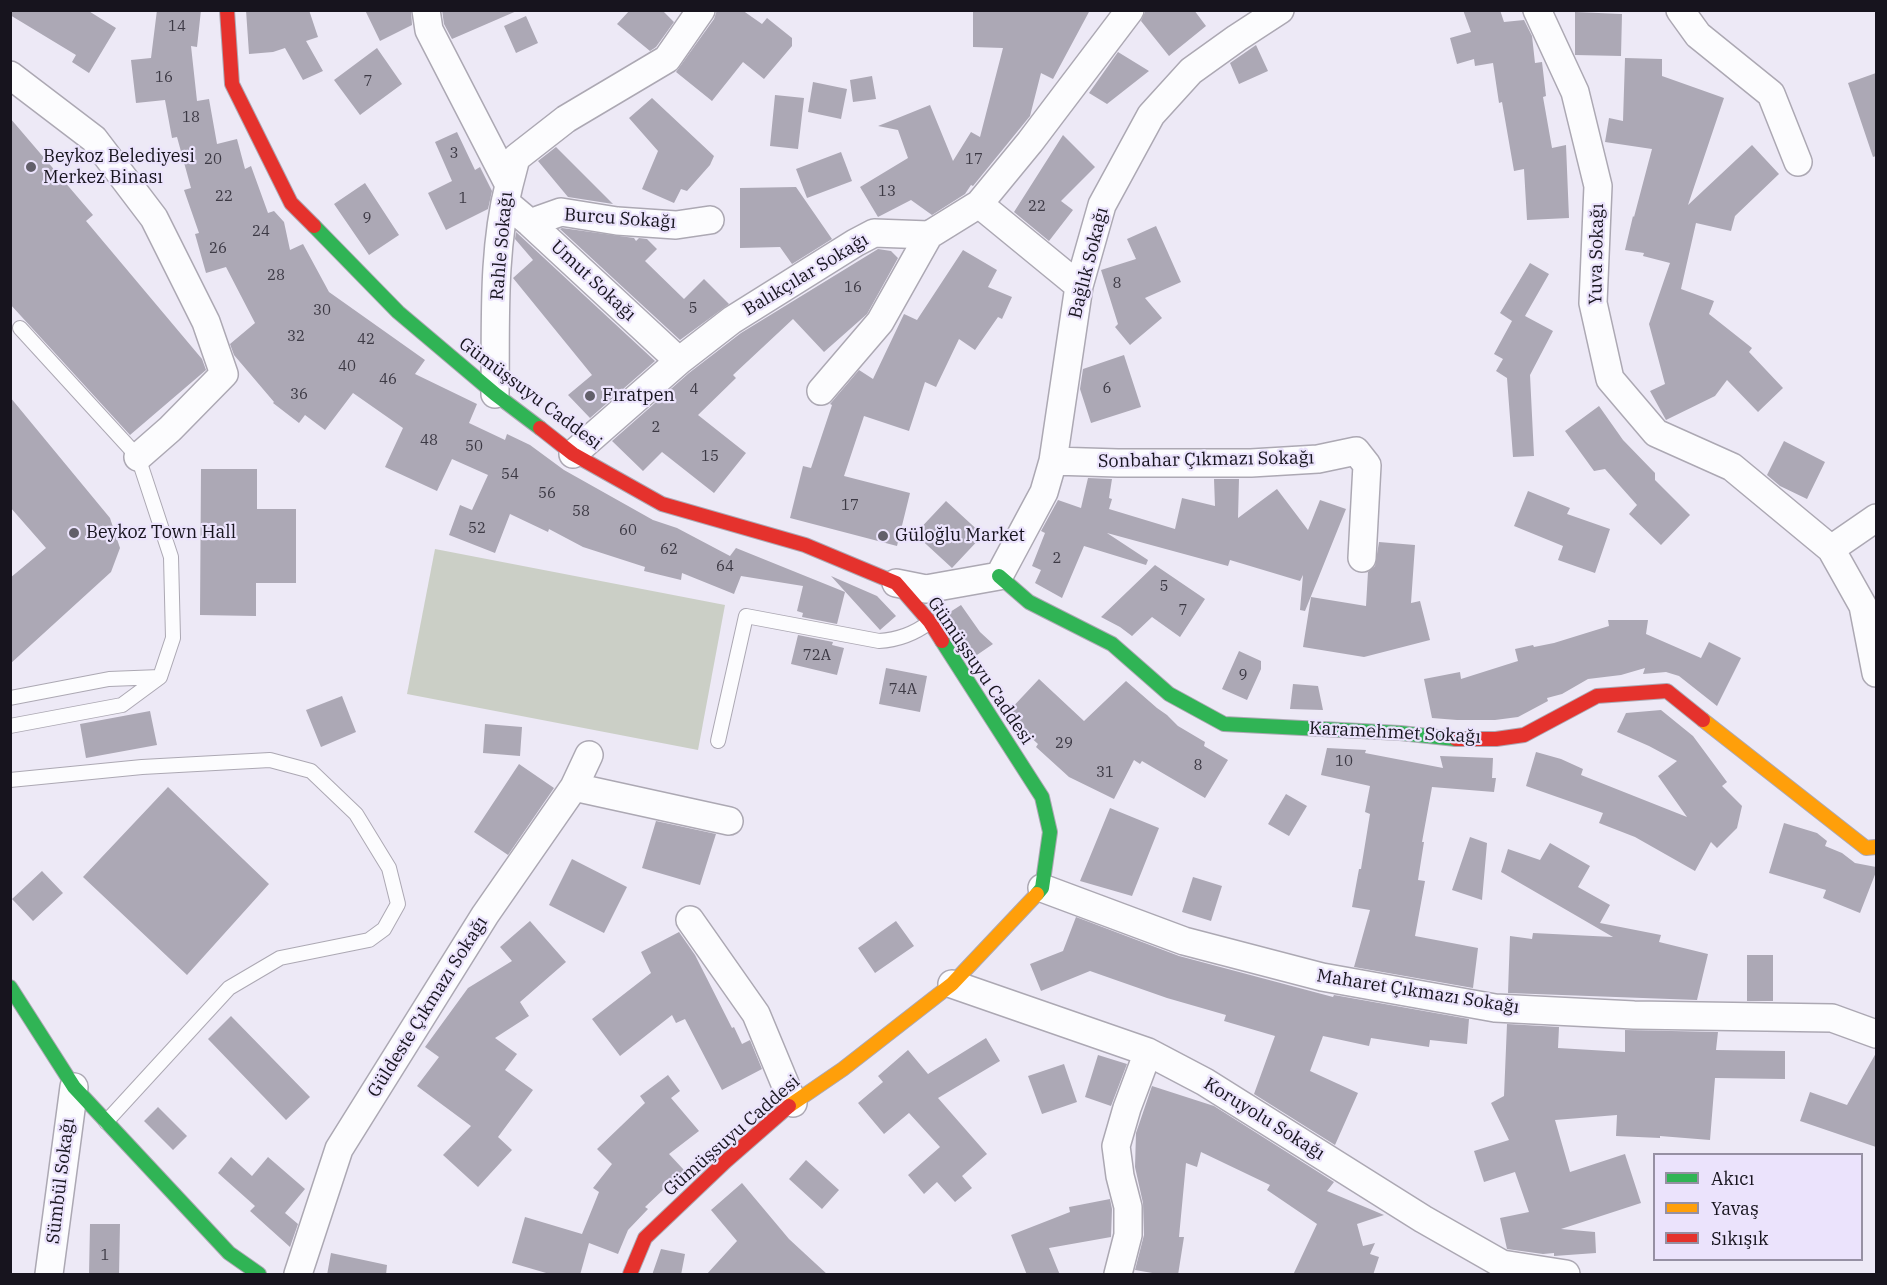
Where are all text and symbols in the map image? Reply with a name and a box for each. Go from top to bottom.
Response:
house number: 14 [168,18,186,36]
house number: 16 [155,69,173,87]
house number: 7 [364,73,372,91]
house number: 18 [182,109,200,127]
house number: 3 [450,145,458,163]
place label: Beykoz Belediyesi Merkez Binası [43,146,195,188]
house number: 20 [204,151,222,169]
house number: 17 [965,151,983,169]
marker: Beykoz Belediyesi Merkez Binası [24,160,38,174]
house number: 13 [878,183,896,201]
house number: 22 [215,188,233,206]
house number: 1 [459,190,467,208]
street label: Rahle Sokağı [486,191,518,301]
house number: 22 [1028,198,1046,216]
street label: Yuva Sokağı [1585,203,1609,305]
street label: Burcu Sokağı [563,204,677,234]
street label: Bağlık Sokağı [1065,205,1113,321]
house number: 9 [363,210,371,228]
house number: 24 [252,223,270,241]
street label: Balıkçılar Sokağı [740,229,872,321]
street label: Umut Sokağı [546,236,640,326]
house number: 26 [209,240,227,258]
house number: 28 [267,267,285,285]
house number: 8 [1113,275,1121,293]
house number: 16 [844,279,862,297]
house number: 5 [689,300,697,318]
house number: 30 [313,302,331,320]
house number: 32 [287,328,305,346]
house number: 42 [357,331,375,349]
street label: Gümüşsuyu Caddesi [454,333,606,455]
house number: 40 [338,358,356,376]
house number: 46 [379,371,397,389]
house number: 6 [1103,380,1111,398]
house number: 4 [690,381,698,399]
place label: Fıratpen [602,385,675,407]
house number: 36 [290,386,308,404]
marker: Fıratpen [583,389,597,403]
house number: 2 [652,419,660,437]
house number: 48 [420,432,438,450]
house number: 50 [465,438,483,456]
street label: Sonbahar Çıkmazı Sokağı [1098,447,1314,473]
house number: 15 [701,448,719,466]
house number: 54 [501,466,519,484]
house number: 56 [538,485,556,503]
house number: 17 [841,497,859,515]
house number: 58 [572,503,590,521]
house number: 52 [468,520,486,538]
place label: Beykoz Town Hall [86,522,236,544]
house number: 60 [619,522,637,540]
place label: Güloğlu Market [895,525,1025,547]
marker: Beykoz Town Hall [67,526,81,540]
marker: Güloğlu Market [876,529,890,543]
house number: 62 [660,541,678,559]
house number: 2 [1053,550,1061,568]
house number: 64 [716,558,734,576]
house number: 5 [1160,578,1168,596]
street label: Gümüşsuyu Caddesi [923,593,1037,749]
house number: 7 [1179,602,1187,620]
house number: 72A [803,647,831,665]
house number: 9 [1239,667,1247,685]
house number: 74A [889,681,917,699]
street label: Karamehmet Sokağı [1309,718,1481,748]
house number: 29 [1055,735,1073,753]
house number: 10 [1335,753,1353,771]
house number: 8 [1194,757,1202,775]
house number: 31 [1096,764,1114,782]
street label: Güldeste Çıkmazı Sokağı [363,913,493,1101]
street label: Maharet Çıkmazı Sokağı [1315,965,1521,1019]
street label: Gümüşsuyu Caddesi [660,1071,804,1201]
street label: Koruyolu Sokağı [1199,1073,1329,1165]
street label: Sümbül Sokağı [43,1117,79,1245]
legend [1653,1153,1863,1261]
text: Akıcı [1711,1167,1754,1190]
text: Yavaş [1711,1197,1759,1220]
text: Sıkışık [1711,1227,1768,1250]
house number: 1 [101,1247,109,1265]

